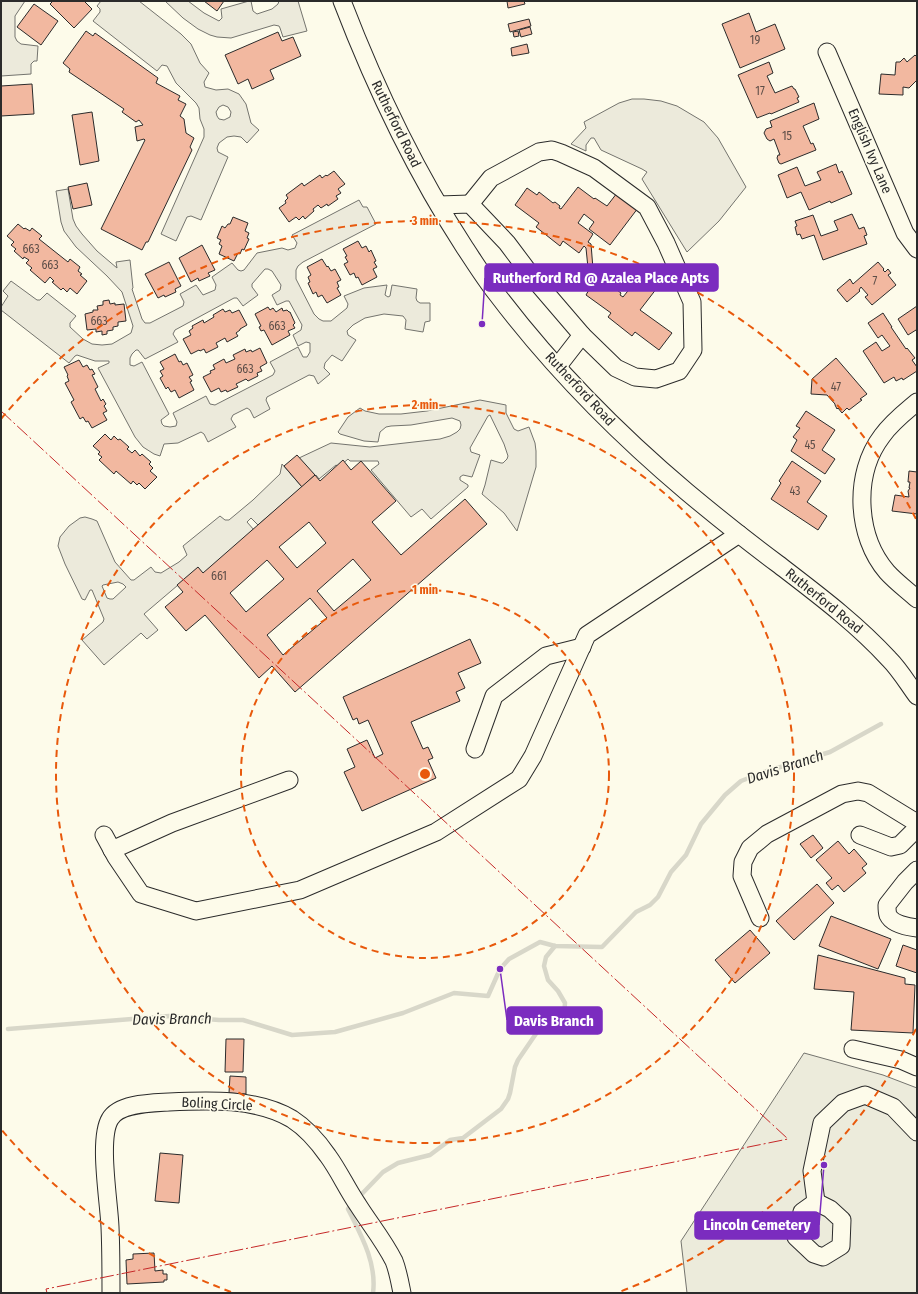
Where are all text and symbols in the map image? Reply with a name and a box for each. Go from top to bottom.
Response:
house number: 19 [750,33,760,47]
street label: Rutherford Road [368,78,424,170]
house number: 17 [755,84,765,98]
street label: English Ivy Lane [844,106,896,196]
house number: 15 [782,129,793,143]
text: 3 min [411,214,438,228]
house number: 663 [22,242,40,256]
house number: 663 [41,258,59,272]
callout: Rutherford Rd @ Azalea Place Apts [485,264,718,291]
text: Rutherford Rd @ Azalea Place Apts [493,269,710,287]
house number: 7 [873,274,878,288]
house number: 663 [90,314,108,328]
house number: 663 [268,319,286,333]
street label: Rutherford Road [542,349,618,429]
house number: 663 [236,362,254,376]
house number: 47 [831,380,841,394]
text: 2 min [411,398,438,412]
house number: 45 [804,438,816,452]
house number: 43 [789,484,801,498]
street label: Rutherford Road [782,565,866,637]
house number: 661 [211,569,227,583]
text: 1 min [412,583,438,597]
water label: Davis Branch [744,746,826,788]
centre of rings [418,767,432,781]
callout: Davis Branch [507,1007,602,1034]
water label: Davis Branch [132,1009,212,1029]
text: Davis Branch [514,1012,594,1030]
street label: Boling Circle [181,1094,253,1114]
callout: Lincoln Cemetery [695,1212,819,1239]
text: Lincoln Cemetery [703,1216,812,1234]

